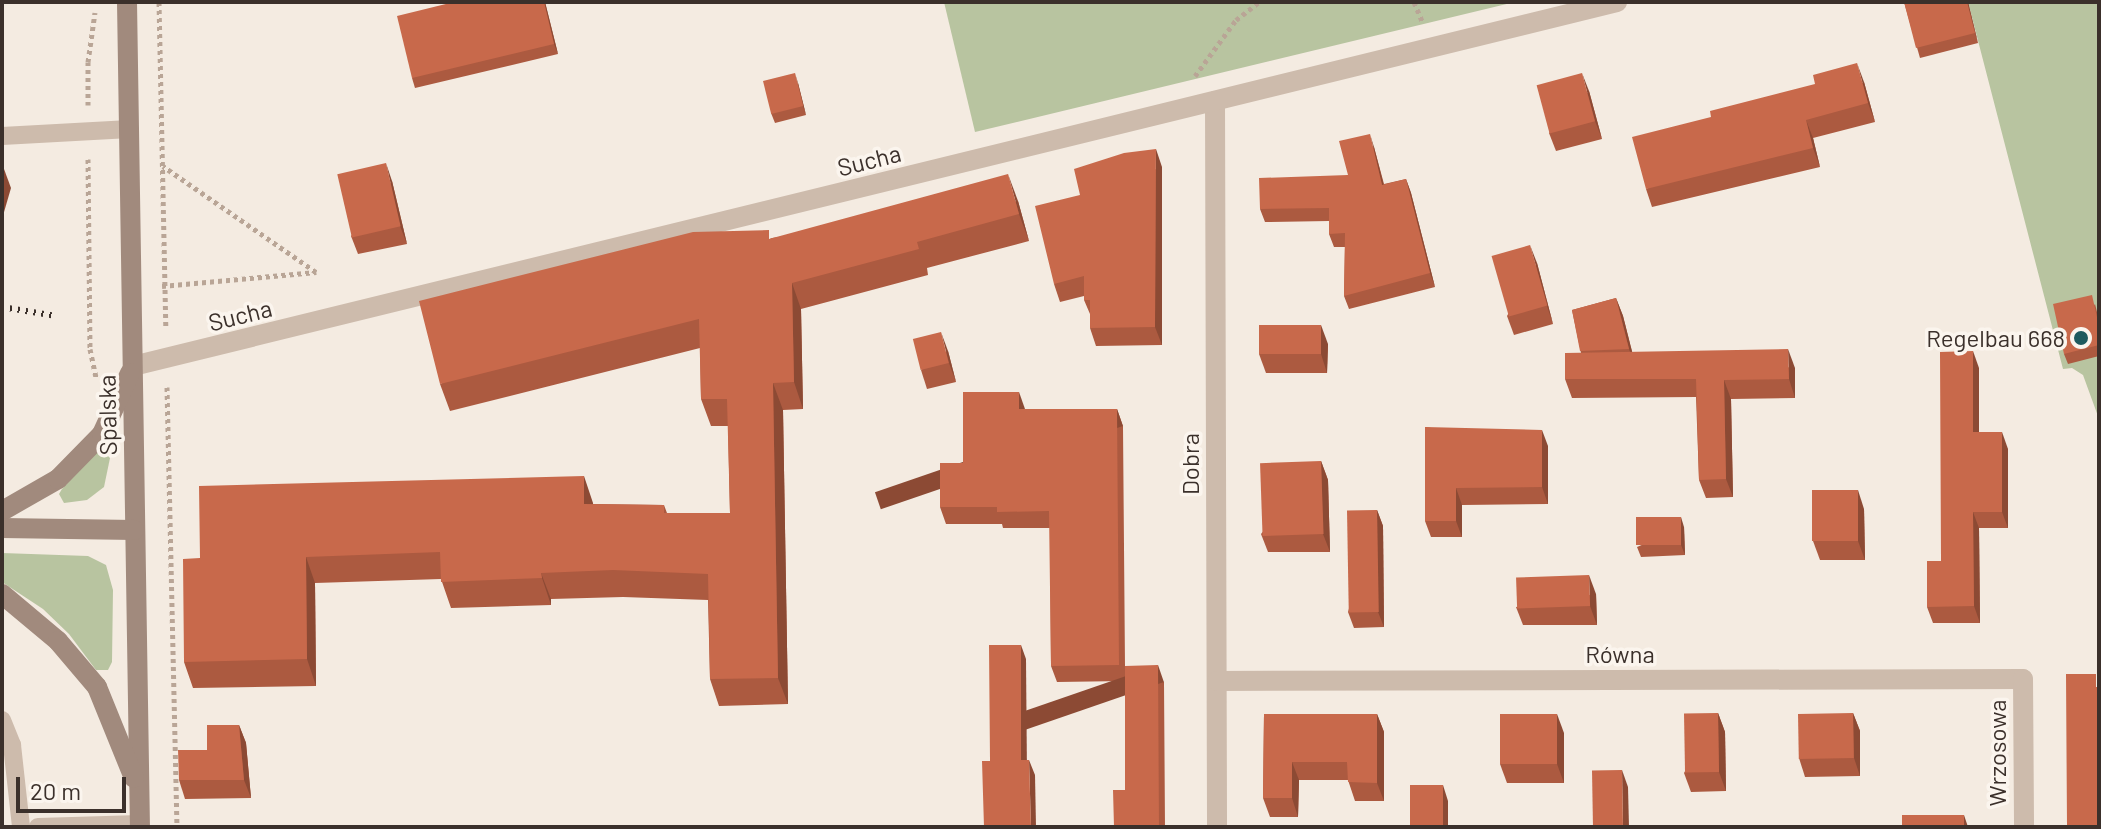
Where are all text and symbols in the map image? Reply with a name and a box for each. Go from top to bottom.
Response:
street label: Sucha [834,138,904,182]
street label: Sucha [205,293,275,337]
place label: Regelbau 668 [1926,324,2065,352]
marker: Regelbau 668 [2072,329,2090,347]
street label: Spalska [92,374,122,456]
street label: Dobra [1176,433,1204,495]
street label: Równa [1585,640,1655,668]
street label: Wrzosowa [1983,700,2011,806]
scale bar [20,761,130,811]
text: 20 m [30,776,81,805]

